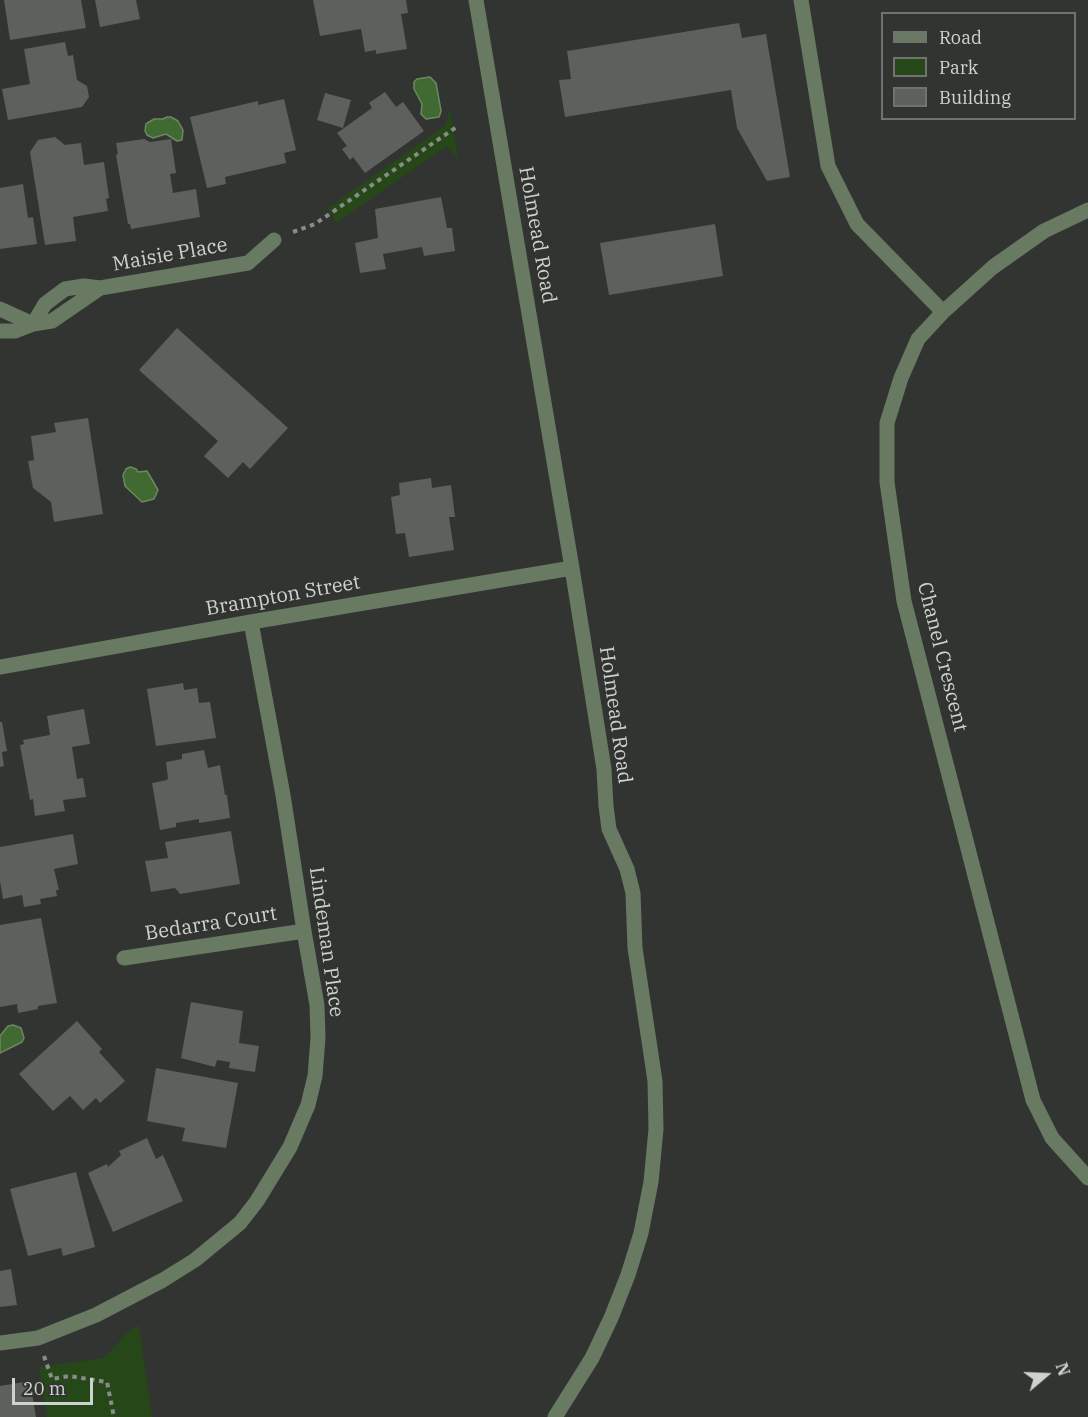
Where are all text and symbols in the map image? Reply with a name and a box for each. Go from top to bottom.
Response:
legend [881,12,1076,120]
text: Road [939,26,982,49]
text: Park [939,56,978,79]
text: Building [939,86,1011,109]
street label: Holmead Road [513,165,561,305]
street label: Maisie Place [111,233,229,277]
street label: Brampton Street [204,571,362,621]
street label: Chanel Crescent [912,580,972,734]
street label: Holmead Road [593,645,637,785]
street label: Lindeman Place [304,865,348,1019]
street label: Bedarra Court [143,902,279,946]
north arrow [1016,1345,1076,1405]
text: N [1052,1360,1075,1378]
scale bar [15,1366,96,1404]
text: 20 m [23,1377,66,1400]

